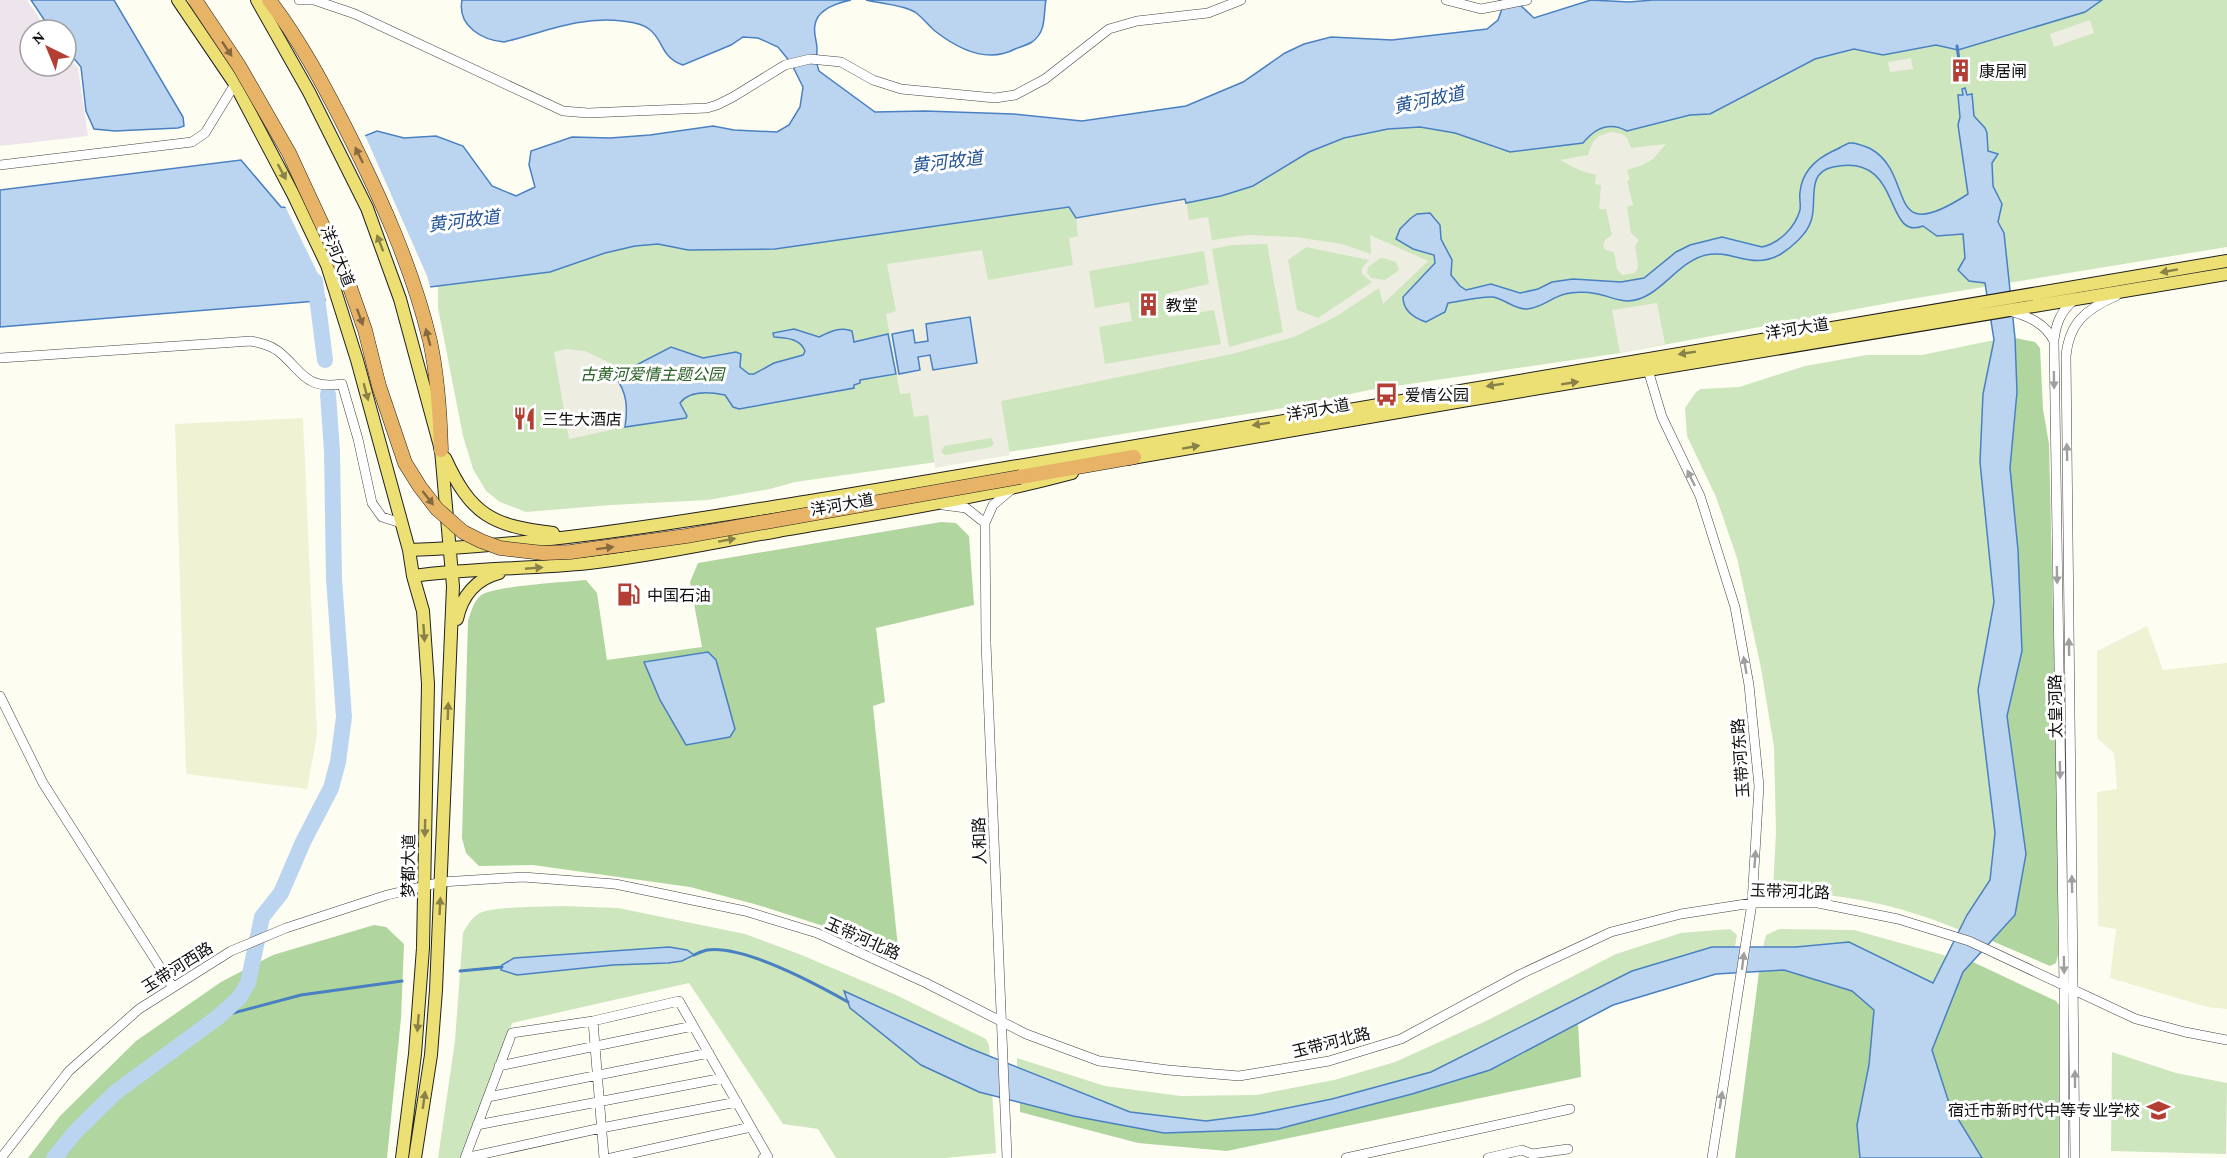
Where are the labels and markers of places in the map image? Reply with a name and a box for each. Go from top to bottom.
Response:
building icon: 康居闸 [1948,58,1974,84]
place label: 康居闸 [1979,63,2027,80]
building icon: 教堂 [1135,292,1161,318]
place label: 教堂 [1166,297,1198,314]
bus stop icon: 爱情公园 [1374,382,1400,408]
place label: 爱情公园 [1405,387,1469,404]
restaurant icon: 三生大酒店 [511,406,537,432]
place label: 三生大酒店 [542,411,622,428]
fuel station icon: 中国石油 [616,582,642,608]
place label: 中国石油 [647,587,711,604]
school or university icon: 宿迁市新时代中等专业学校 [2145,1097,2171,1123]
place label: 宿迁市新时代中等专业学校 [1948,1102,2140,1119]

